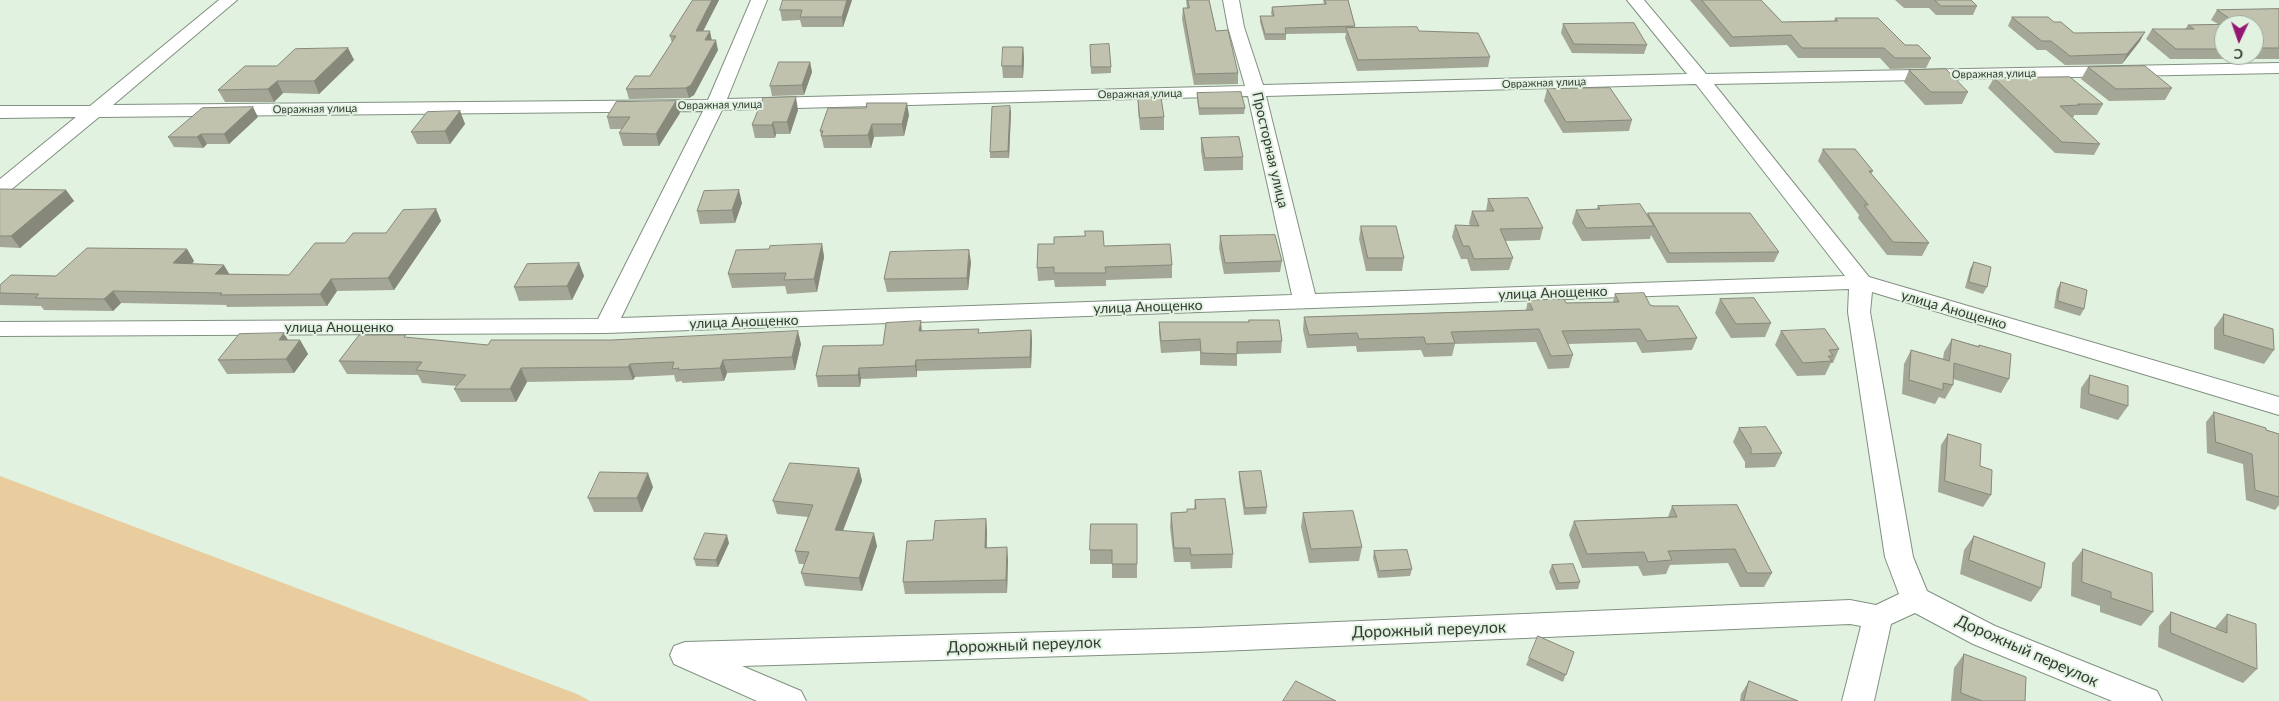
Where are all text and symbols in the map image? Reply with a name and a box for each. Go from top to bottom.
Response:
north arrow [2214,15,2264,65]
text: С [2233,46,2243,63]
street label: Овражная улица [1952,67,2036,81]
street label: Овражная улица [1502,75,1586,91]
street label: Овражная улица [1098,87,1182,101]
street label: Просторная улица [1248,90,1292,210]
street label: Овражная улица [678,98,762,112]
street label: Овражная улица [273,102,357,116]
street label: улица Анощенко [1498,283,1608,303]
street label: улица Анощенко [1899,287,2009,333]
street label: улица Анощенко [1093,297,1203,317]
street label: улица Анощенко [689,312,799,332]
street label: улица Анощенко [284,319,394,335]
street label: Дорожный переулок [1953,611,2101,691]
street label: Дорожный переулок [1352,618,1506,642]
street label: Дорожный переулок [947,633,1101,657]

